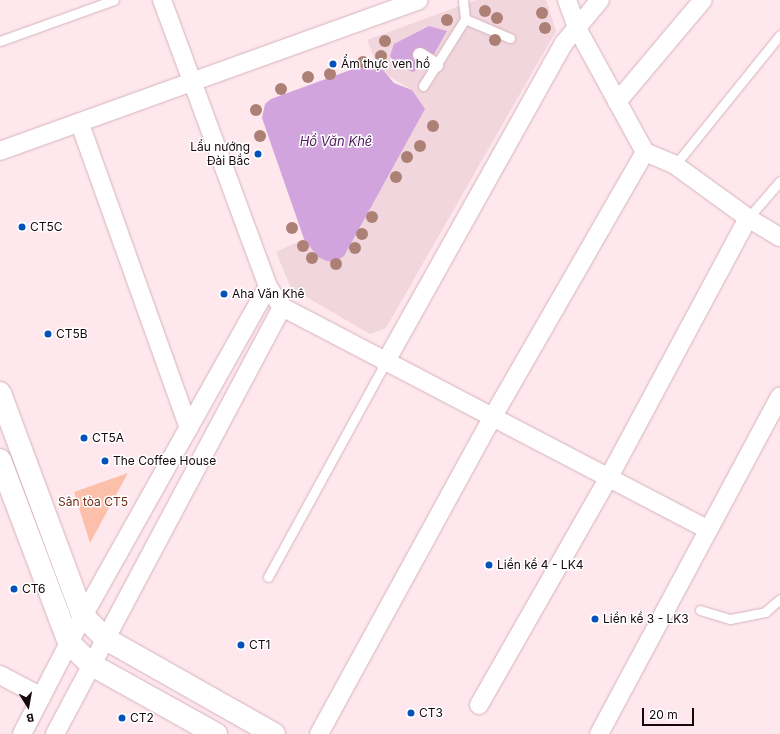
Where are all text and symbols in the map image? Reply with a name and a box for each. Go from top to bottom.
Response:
place label: Ẩm thực ven hồ [341,57,430,71]
marker: Ẩm thực ven hồ [328,59,338,69]
water label: Hồ Văn Khê [300,133,372,149]
place label: Lẩu nướng Đài Bắc [190,140,250,168]
marker: Lẩu nướng Đài Bắc [253,149,263,159]
place label: CT5C [30,220,63,234]
marker: CT5C [17,222,27,232]
place label: Aha Văn Khê [232,287,305,301]
marker: Aha Văn Khê [219,289,229,299]
place label: CT5B [56,327,88,341]
marker: CT5B [43,329,53,339]
place label: CT5A [92,431,124,445]
marker: CT5A [79,433,89,443]
place label: The Coffee House [113,454,216,468]
marker: The Coffee House [100,456,110,466]
park label: Sân tòa CT5 [58,495,128,509]
place label: Liền kề 4 - LK4 [497,558,583,572]
marker: Liền kề 4 - LK4 [484,560,494,570]
place label: CT6 [22,582,46,596]
marker: CT6 [9,584,19,594]
place label: Liền kề 3 - LK3 [603,612,689,626]
marker: Liền kề 3 - LK3 [590,614,600,624]
place label: CT1 [249,638,270,652]
marker: CT1 [236,640,246,650]
north arrow [8,686,48,726]
scale bar [644,700,696,726]
place label: CT3 [419,706,443,720]
text: 20 m [649,707,678,722]
marker: CT3 [406,708,416,718]
text: B [25,710,35,725]
place label: CT2 [130,711,154,725]
marker: CT2 [117,713,127,723]

